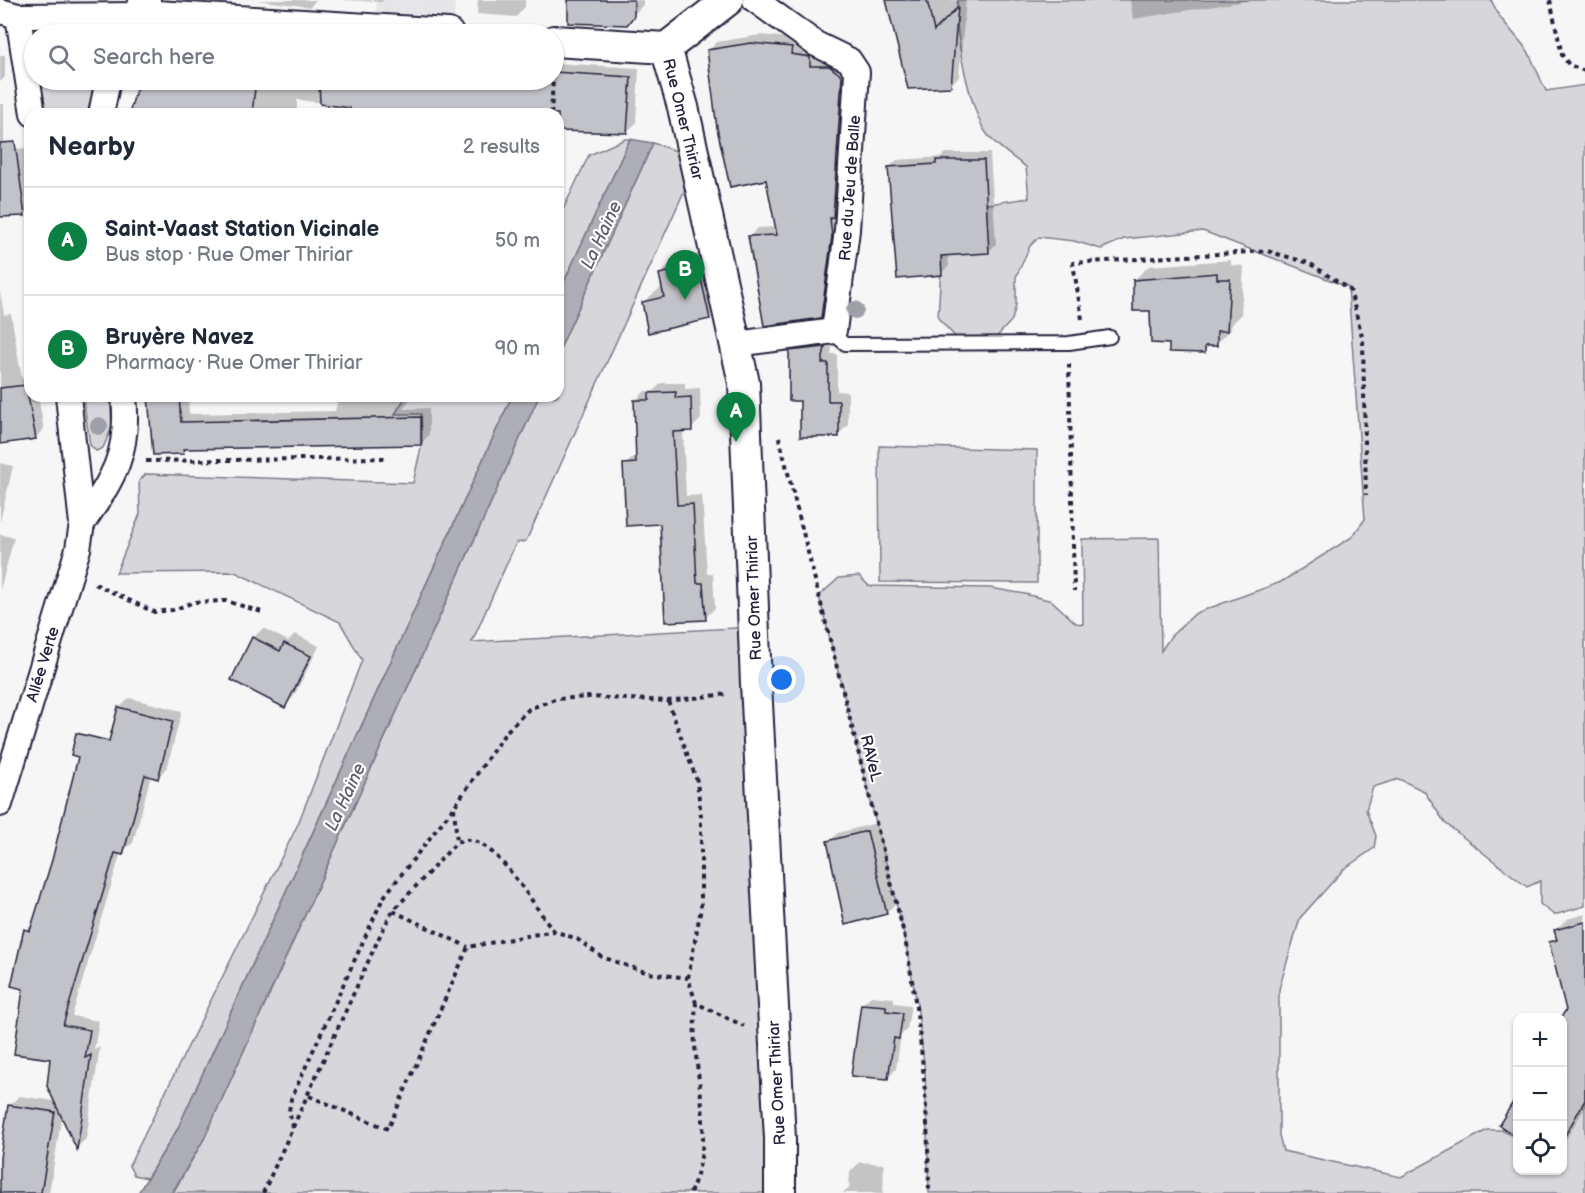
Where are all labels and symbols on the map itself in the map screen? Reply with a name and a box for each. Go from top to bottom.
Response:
street label: Rue Omer Thiriar [658,57,707,182]
street label: Rue du Jeu de Balle [836,114,865,262]
water label: La Haine [577,198,626,272]
pin: B [666,250,704,300]
pin: A [716,392,756,442]
street label: Rue Omer Thiriar [743,535,766,661]
street label: Allée Verte [23,624,64,704]
your location [767,665,796,694]
street label: RAVeL [856,733,886,784]
water label: La Haine [321,760,370,834]
street label: Rue Omer Thiriar [765,1020,790,1146]

